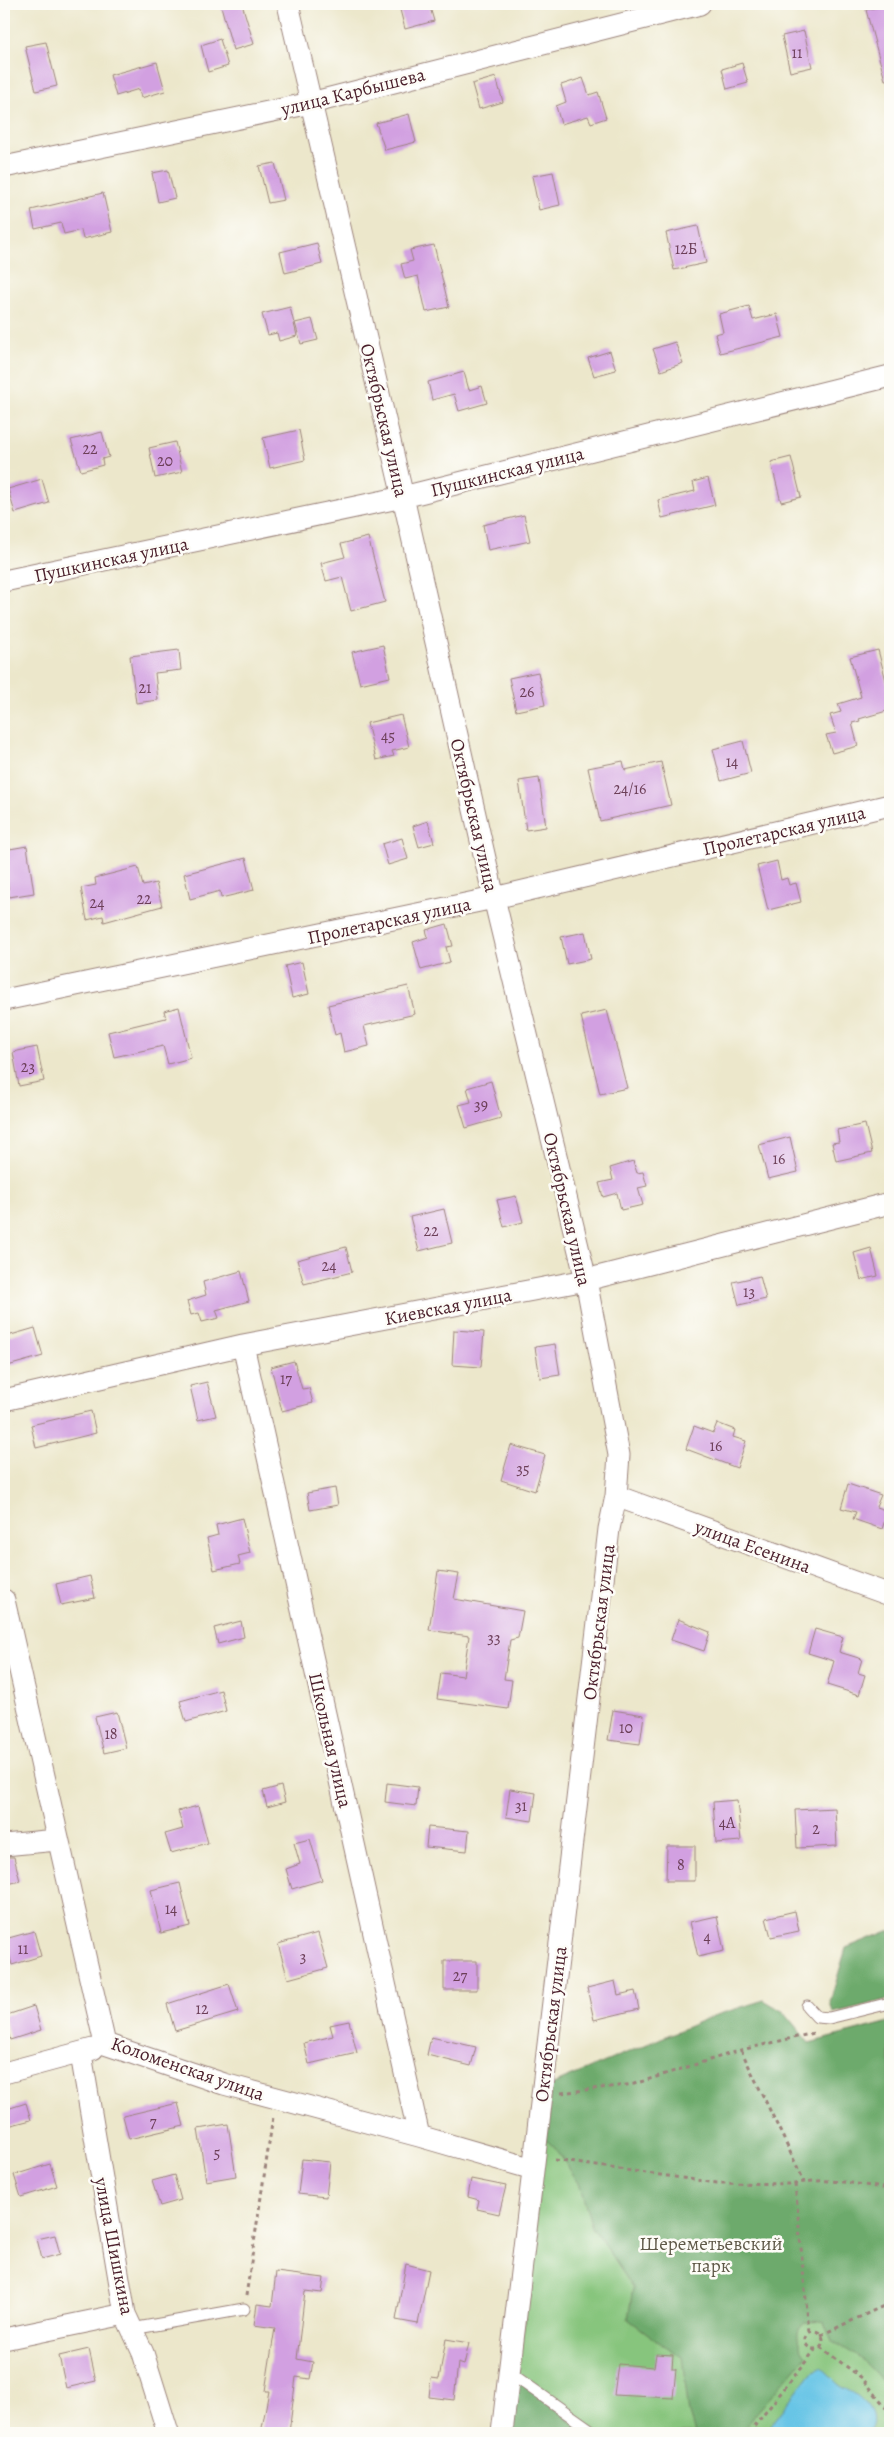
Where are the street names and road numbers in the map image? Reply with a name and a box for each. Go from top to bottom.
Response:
street label: улица Карбышева [278,61,428,123]
street label: Октябрьская улица [354,341,414,500]
street label: Пушкинская улица [428,440,587,504]
street label: Пушкинская улица [32,531,191,589]
street label: Октябрьская улица [444,736,504,895]
street label: Пролетарская улица [700,800,868,862]
street label: Пролетарская улица [305,891,473,951]
street label: Октябрьская улица [537,1130,597,1289]
street label: Киевская улица [382,1282,514,1332]
street label: улица Есенина [690,1514,814,1580]
street label: Октябрьская улица [577,1542,621,1702]
street label: Школьная улица [302,1670,358,1811]
street label: Октябрьская улица [529,1944,573,2104]
street label: Коломенская улица [108,2031,268,2107]
street label: улица Шишкина [88,2174,140,2318]

